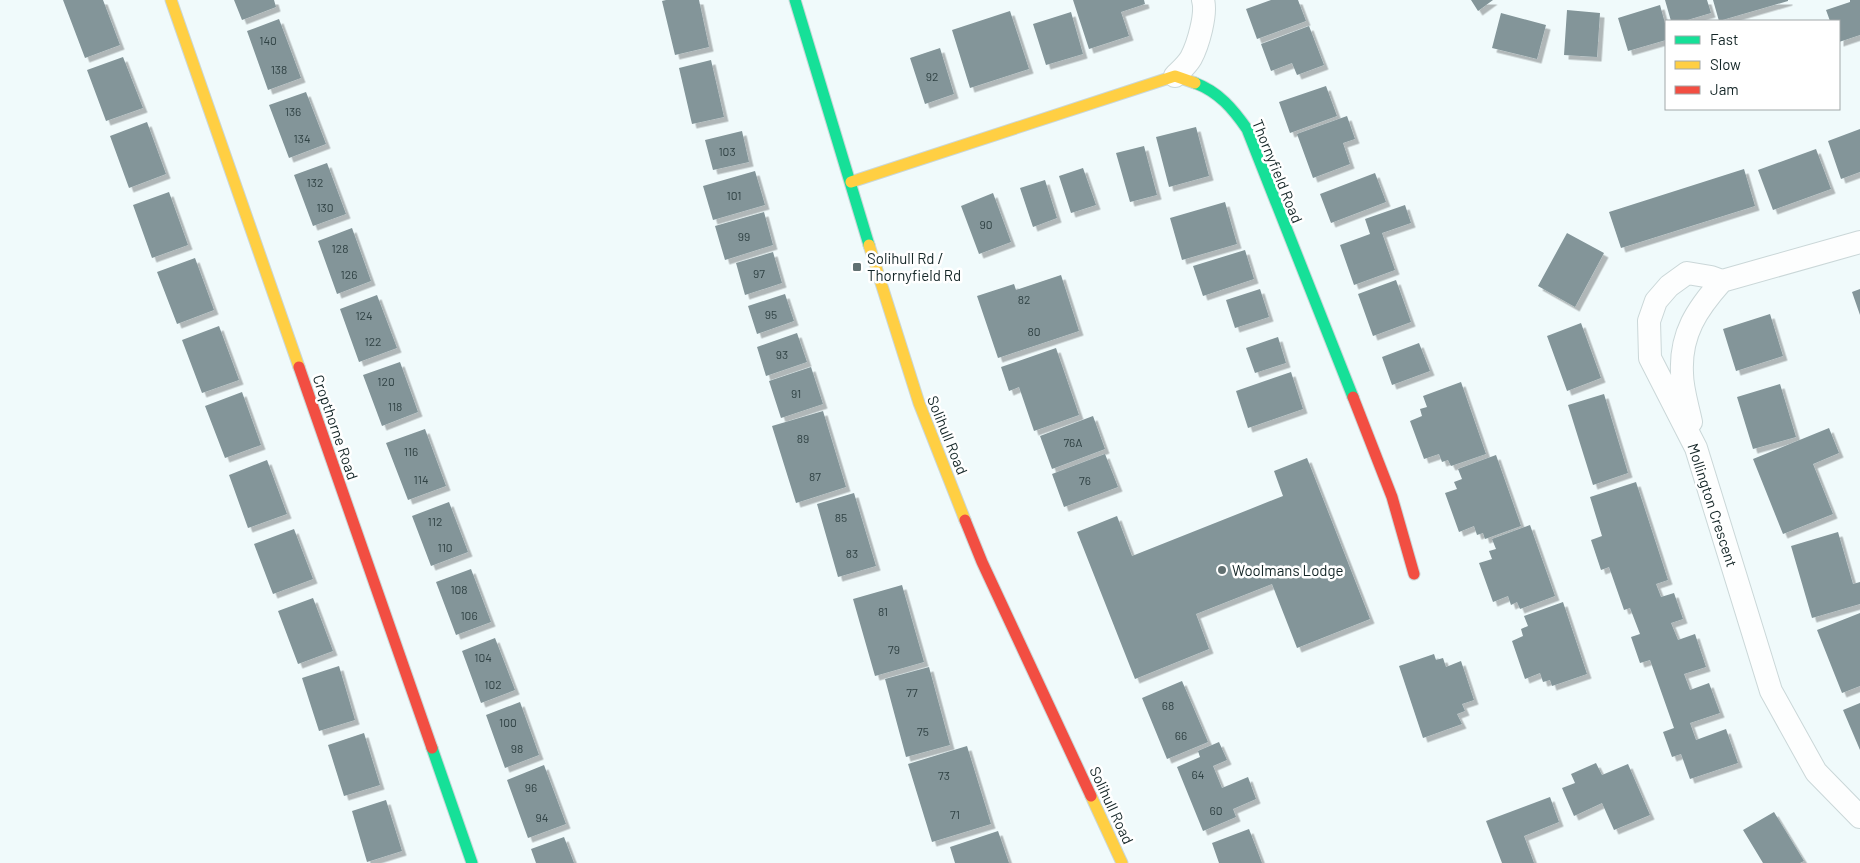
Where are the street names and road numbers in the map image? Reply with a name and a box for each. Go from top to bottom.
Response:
street label: Thornyfield Road [1249,117,1307,225]
street label: Cropthorne Road [310,372,362,482]
street label: Solihull Road [924,393,972,477]
street label: Mollington Crescent [1684,441,1742,569]
street label: Solihull Road [1086,763,1138,847]

